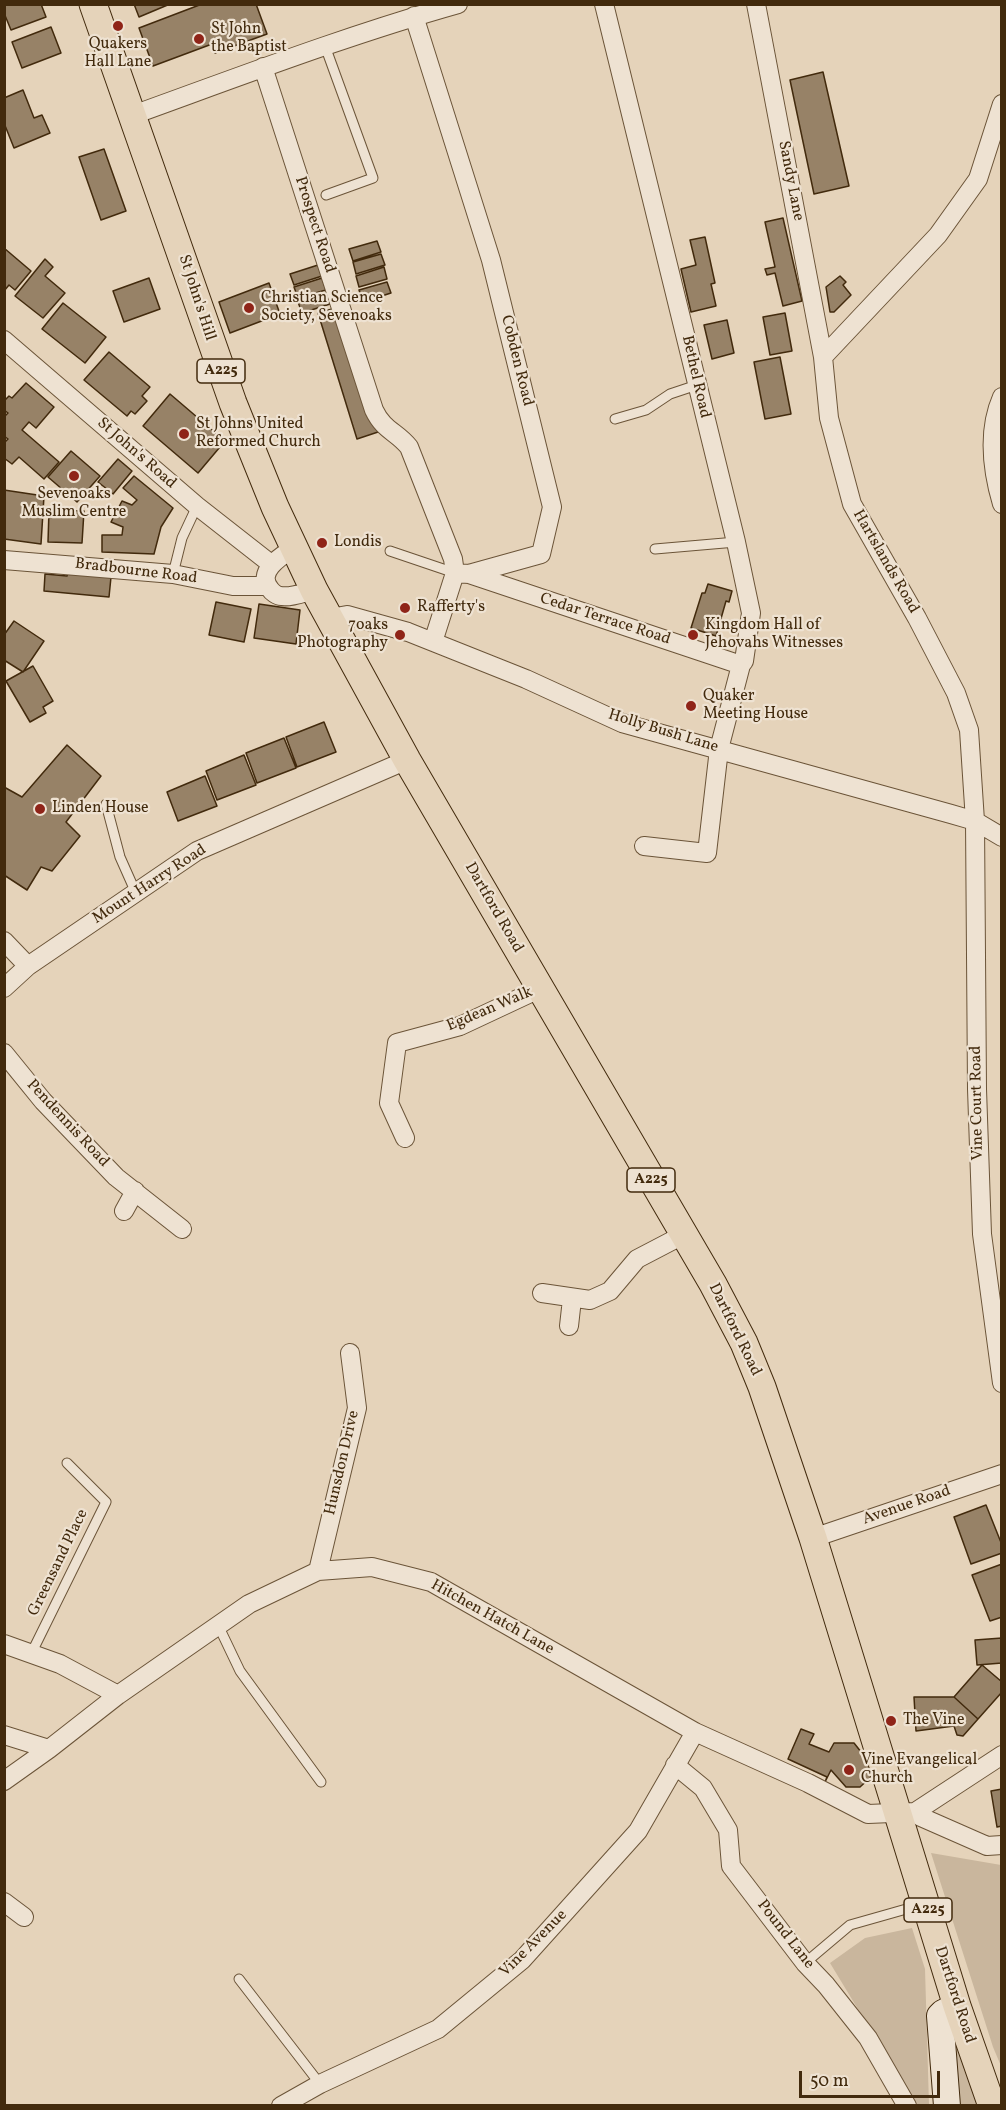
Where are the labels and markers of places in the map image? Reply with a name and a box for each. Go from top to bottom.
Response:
marker: Quakers Hall Lane [111,19,125,33]
place label: St John the Baptist [211,20,287,58]
marker: St John the Baptist [192,32,206,46]
place label: Quakers Hall Lane [85,35,151,73]
place label: Christian Science Society, Sevenoaks [261,289,392,327]
marker: Christian Science Society, Sevenoaks [242,301,256,315]
place label: St Johns United Reformed Church [196,415,321,453]
marker: St Johns United Reformed Church [177,427,191,441]
marker: Sevenoaks Muslim Centre [67,469,81,483]
place label: Sevenoaks Muslim Centre [22,485,126,523]
place label: Londis [334,533,382,553]
marker: Londis [315,536,329,550]
place label: Rafferty's [417,598,485,618]
marker: Rafferty's [398,601,412,615]
place label: 7oaks Photography [297,616,388,654]
place label: Kingdom Hall of Jehovahs Witnesses [705,616,843,654]
marker: 7oaks Photography [393,628,407,642]
marker: Kingdom Hall of Jehovahs Witnesses [686,628,700,642]
place label: Quaker Meeting House [703,687,808,725]
marker: Quaker Meeting House [684,699,698,713]
place label: Linden House [52,799,149,819]
marker: Linden House [33,802,47,816]
place label: The Vine [903,1711,964,1731]
marker: The Vine [884,1714,898,1728]
place label: Vine Evangelical Church [861,1751,977,1789]
marker: Vine Evangelical Church [842,1763,856,1777]

